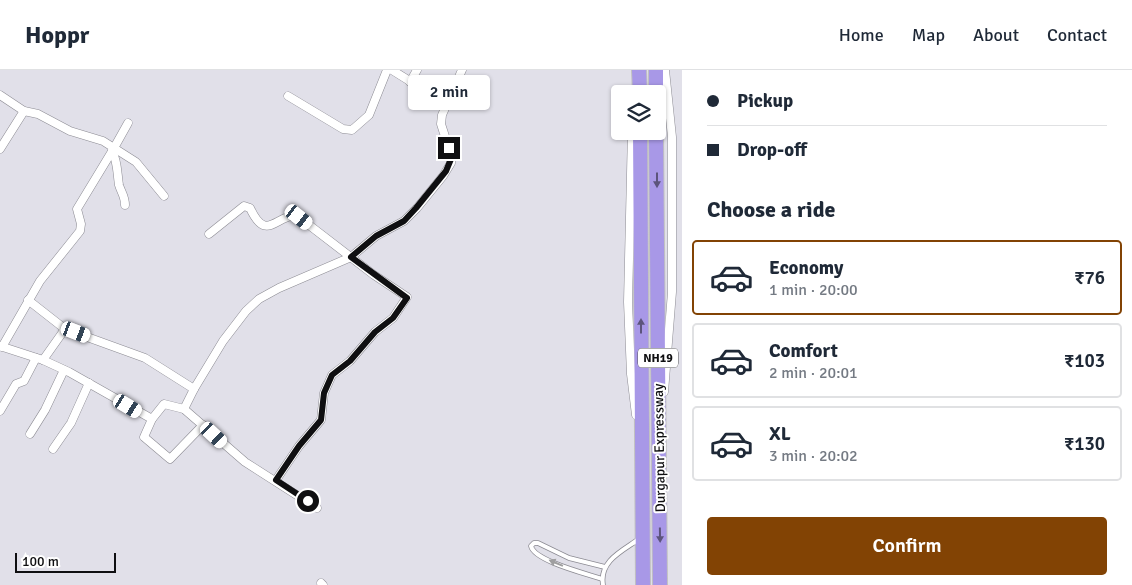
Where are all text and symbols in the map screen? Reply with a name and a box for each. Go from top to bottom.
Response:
text: Hoppr [25,20,89,50]
text: Home [839,24,884,46]
text: Map [912,24,945,46]
text: About [973,24,1019,46]
text: Contact [1047,24,1107,46]
callout: 2 min [408,75,490,110]
text: 2 min [430,82,468,102]
map controls [611,85,666,140]
button: layers [611,85,666,140]
text: Pickup [737,89,793,113]
route end [438,137,460,159]
text: Drop-off [737,138,807,162]
one-way arrow [653,172,661,188]
text: Choose a ride [707,196,835,223]
car [282,202,315,232]
icon: car [709,255,754,300]
text: Economy [769,256,843,280]
text: ₹76 [1074,266,1105,290]
text: 1 min · 20:00 [769,280,858,300]
one-way arrow [637,318,645,334]
car [59,320,92,344]
icon: car [709,338,754,383]
text: Comfort [769,339,838,363]
road number: NH19 [638,348,678,368]
text: ₹103 [1064,349,1105,373]
text: 2 min · 20:01 [769,363,858,383]
street label: Durgapur Expressway [650,383,669,513]
car [111,392,144,420]
car [197,419,230,451]
icon: car [709,421,754,466]
text: XL [769,422,791,446]
text: ₹130 [1064,432,1105,456]
text: 3 min · 20:02 [769,446,858,466]
route start [297,490,319,512]
button: Confirm [707,517,1107,575]
one-way arrow [656,527,664,543]
scale bar [15,550,116,573]
text: 100 m [22,553,59,570]
one-way arrow [549,559,563,567]

